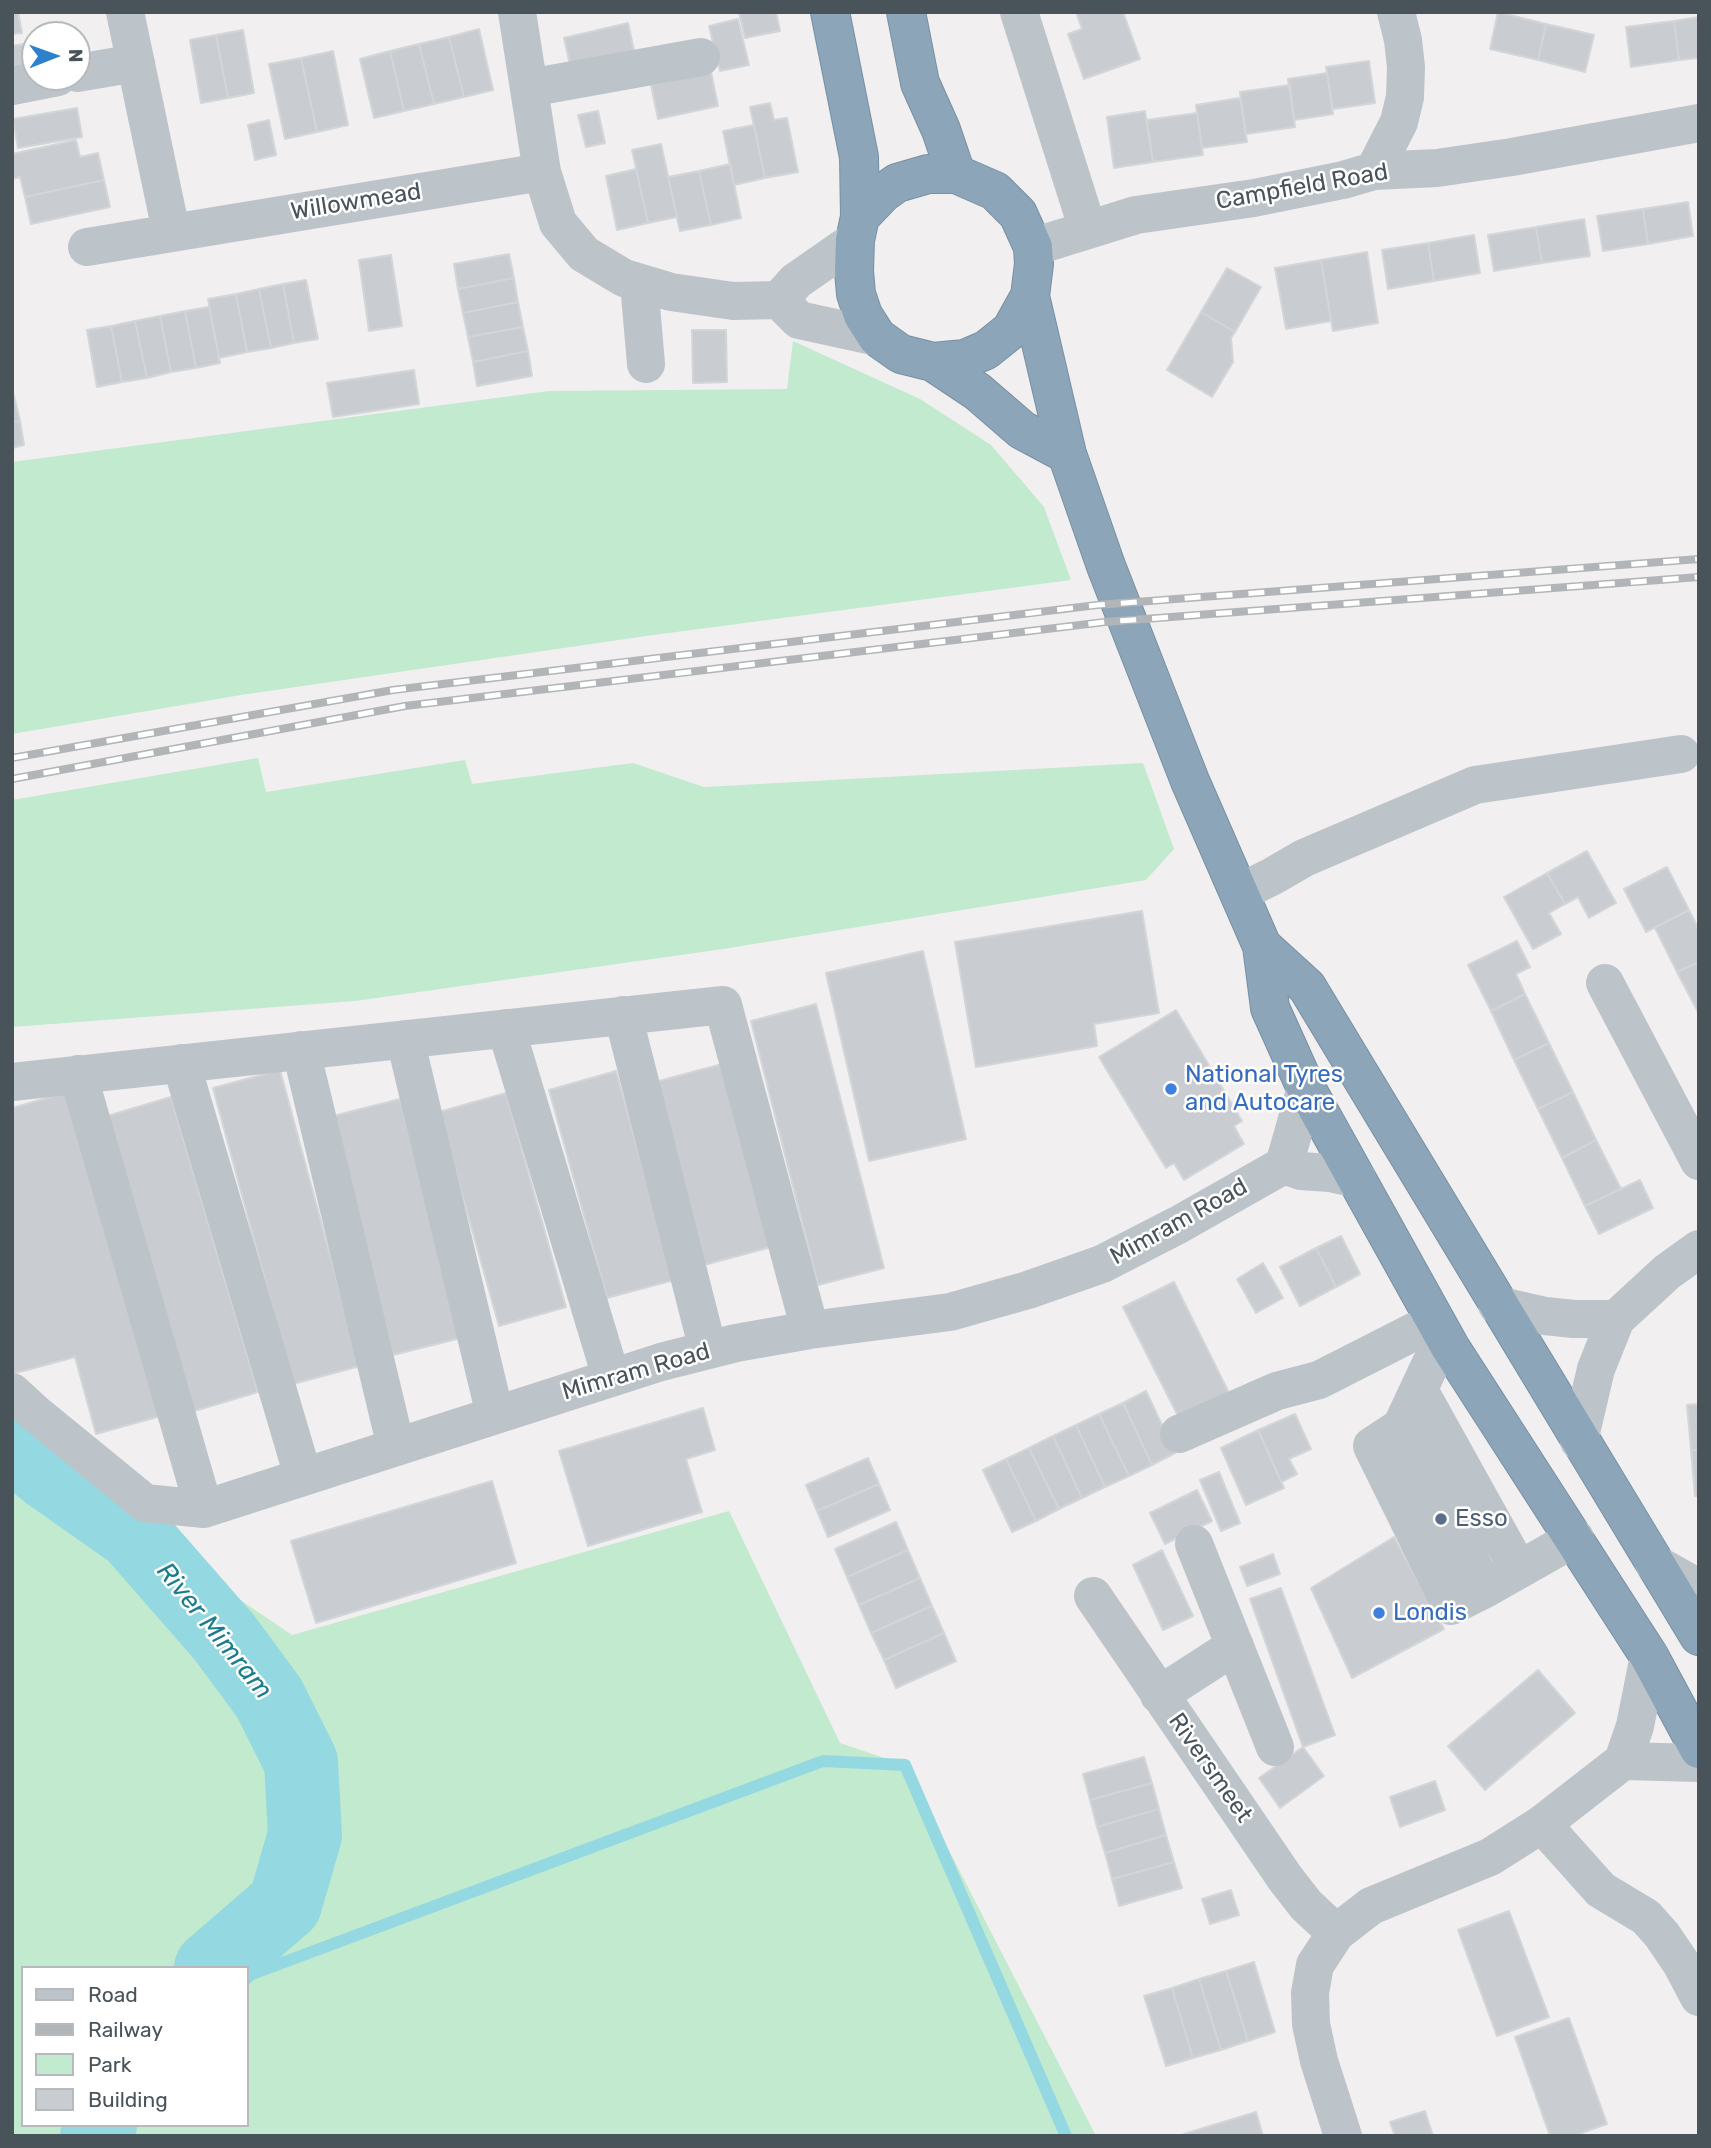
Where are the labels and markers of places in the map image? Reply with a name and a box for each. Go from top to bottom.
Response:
place label: National Tyres and Autocare [1185,1061,1343,1117]
marker: National Tyres and Autocare [1163,1081,1179,1097]
place label: Esso [1455,1505,1508,1533]
marker: Esso [1433,1511,1449,1527]
place label: Londis [1393,1599,1467,1627]
marker: Londis [1371,1605,1387,1621]

